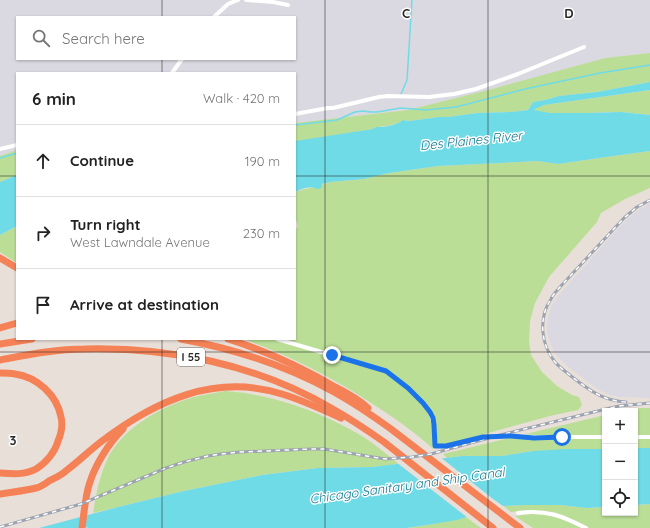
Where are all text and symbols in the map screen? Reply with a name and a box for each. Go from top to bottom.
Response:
text: C [402,5,410,21]
text: D [564,5,574,21]
search box [16,16,296,60]
icon: search [30,27,52,49]
text: Search here [62,29,145,48]
text: 6 min [32,88,76,109]
text: Walk · 420 m [203,90,280,106]
water label: Des Plaines River [419,126,525,153]
icon: ahead [32,150,54,172]
text: Continue [70,151,134,170]
text: 190 m [245,153,280,169]
text: Turn right [70,215,141,234]
icon: right [32,222,54,244]
text: 230 m [243,225,280,241]
text: West Lawndale Avenue [70,234,210,250]
icon: arrive [32,294,54,316]
text: Arrive at destination [70,295,219,314]
route end [323,346,341,364]
road number: I 55 [177,348,205,366]
map controls [602,408,638,516]
button: + [602,408,638,444]
route start [553,428,571,446]
text: 3 [10,432,17,448]
button: − [602,444,638,480]
water label: Chicago Sanitary and Ship Canal [308,463,507,507]
button: locate [602,480,638,516]

